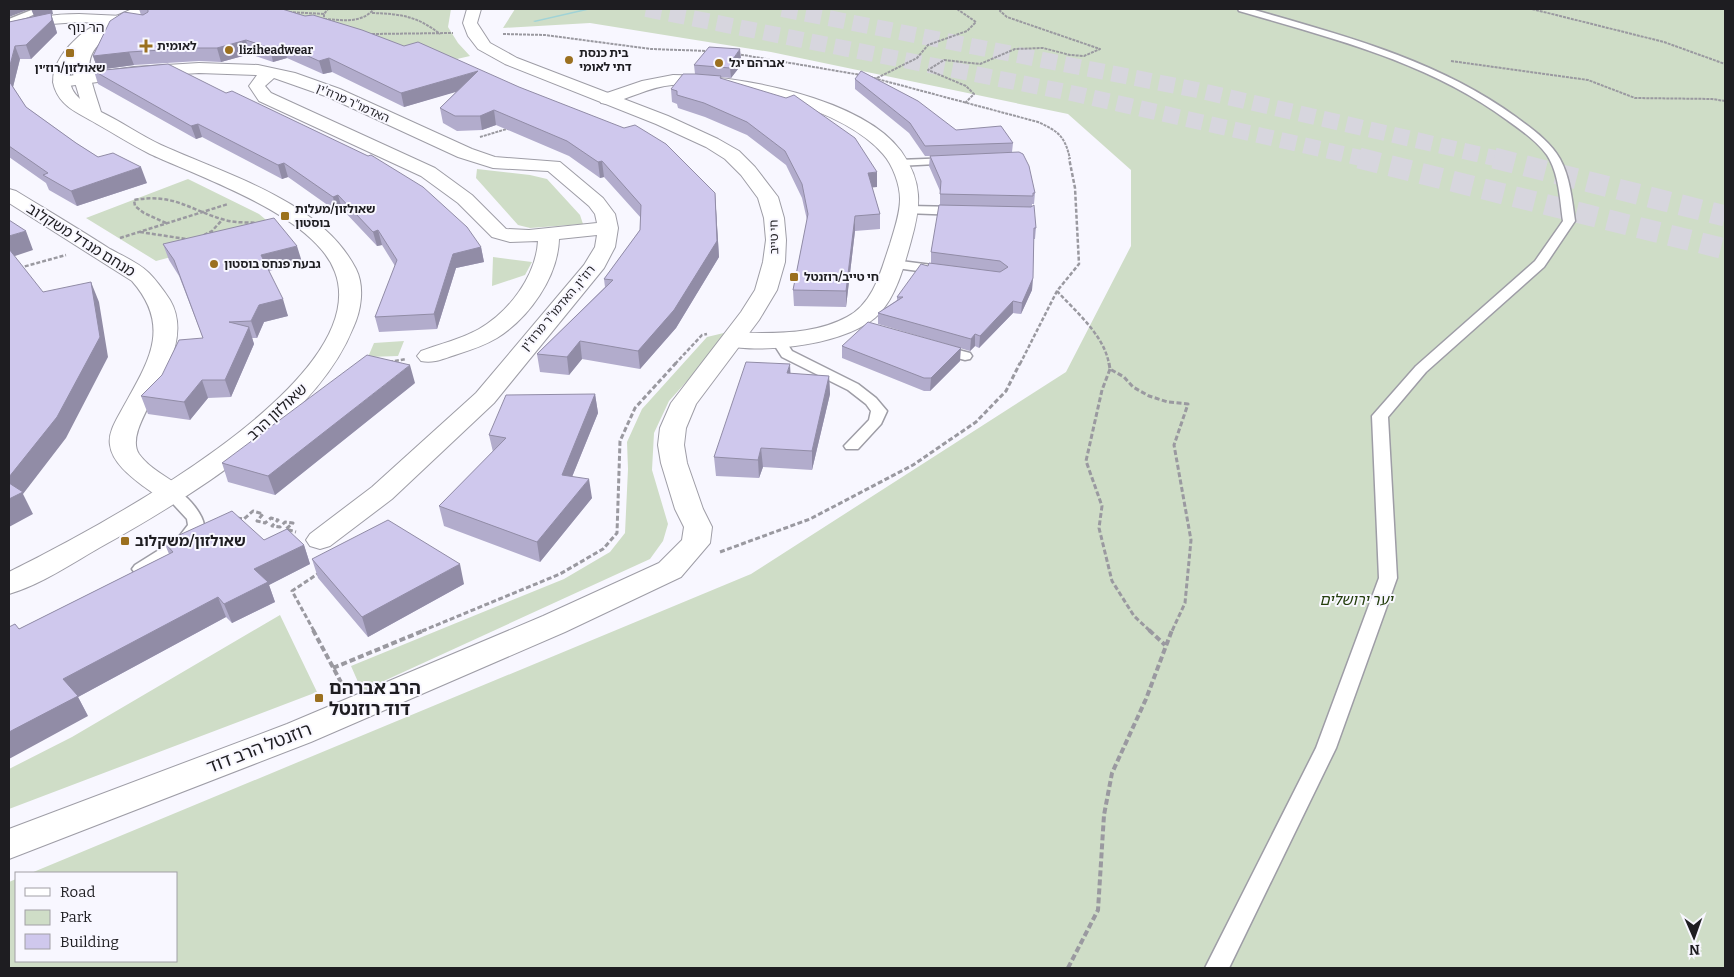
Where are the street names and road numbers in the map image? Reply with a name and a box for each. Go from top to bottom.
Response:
street label: האדמו"ר מרוז'ין [314,81,392,125]
street label: מנחם מנדל משקלוב [23,199,139,281]
street label: חי טייב [767,219,781,254]
street label: רוז'ין, האדמו"ר מרוז'ין [518,262,598,354]
street label: שאולזון הרב [243,380,311,444]
street label: רוזנטל הרב דוד [203,718,315,778]

